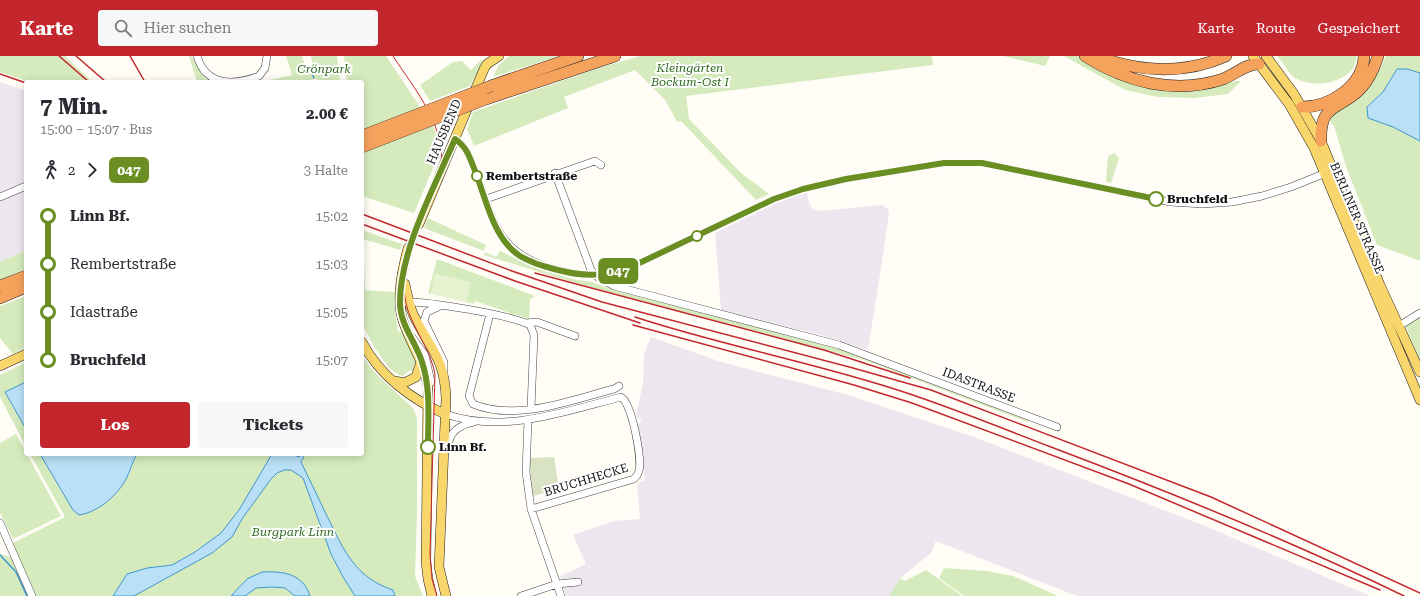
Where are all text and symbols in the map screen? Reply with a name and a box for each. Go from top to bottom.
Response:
search box [98,10,378,46]
text: Karte [20,17,74,40]
icon: search [112,17,134,39]
text: Hier suchen [144,19,231,37]
text: Karte [1198,20,1234,36]
text: Route [1256,20,1296,36]
text: Gespeichert [1318,20,1400,36]
park label: Kleingärten Bockum-Ost I [650,61,730,89]
park label: Crönpark [297,62,351,76]
text: 7 Min. [40,94,108,119]
street label: HAUSBEND [424,97,464,167]
text: 2.00 € [306,105,348,123]
text: 15:00 – 15:07 · Bus [40,122,152,137]
icon: walk [40,159,62,181]
icon: forward [81,159,103,181]
street label: BERLINER STRASSE [1327,160,1387,276]
text: 047 [117,162,141,178]
text: 2 [68,163,75,178]
text: 3 Halte [304,163,348,178]
place label: Rembertstraße [486,169,577,183]
marker: Rembertstraße [471,170,483,182]
marker: Bruchfeld [1148,191,1164,207]
place label: Bruchfeld [1167,192,1228,206]
text: Linn Bf. [70,207,130,225]
text: 15:02 [316,209,348,224]
unlabelled marker [691,230,703,242]
text: Rembertstraße [70,255,176,273]
text: 15:03 [316,257,348,272]
line badge: 047 [595,258,641,284]
text: 047 [606,263,630,279]
text: Idastraße [70,303,138,321]
text: 15:05 [316,305,348,320]
text: Bruchfeld [70,351,146,369]
text: 15:07 [316,353,348,368]
street label: IDASTRASSE [941,365,1017,405]
button: Los [40,402,190,448]
button: Tickets [198,402,348,448]
marker: Linn Bf. [420,439,436,455]
place label: Linn Bf. [439,440,487,454]
street label: BRUCHHECKE [542,461,630,499]
park label: Burgpark Linn [251,525,334,539]

